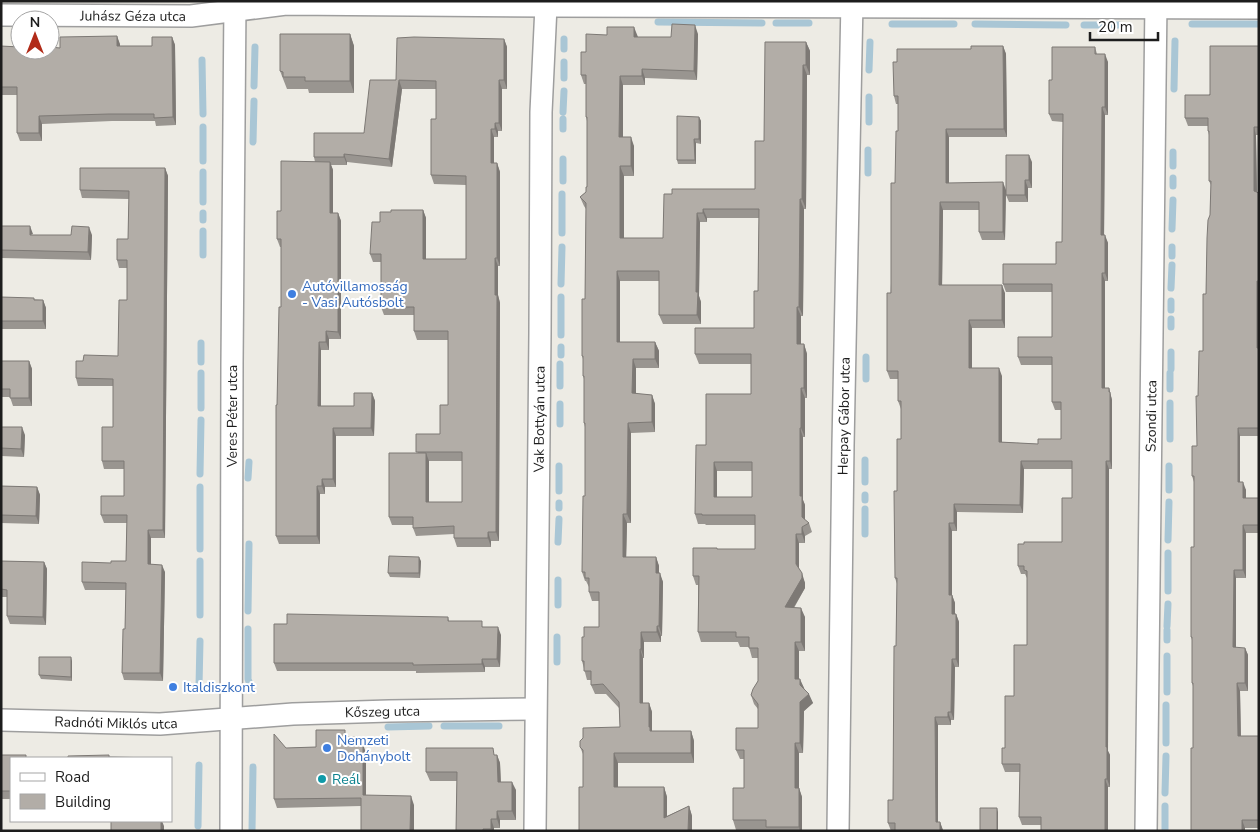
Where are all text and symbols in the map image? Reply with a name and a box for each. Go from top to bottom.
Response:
street label: Juhász Géza utca [79,6,186,25]
north arrow [10,10,60,60]
scale bar [1090,10,1158,42]
text: N [30,13,40,32]
text: 20 m [1098,17,1133,37]
place label: Autóvillamosság - Vasi Autósbolt [302,277,408,312]
marker: Autóvillamosság - Vasi Autósbolt [286,288,298,300]
street label: Herpay Gábor utca [833,357,854,475]
street label: Veres Péter utca [222,365,241,468]
street label: Vak Bottyán utca [529,366,549,473]
street label: Szondi utca [1141,380,1161,452]
place label: Italdiszkont [183,678,255,697]
marker: Italdiszkont [167,681,179,693]
street label: Kőszeg utca [345,701,420,722]
street label: Radnóti Miklós utca [54,712,178,734]
place label: Nemzeti Dohánybolt [337,731,411,766]
marker: Nemzeti Dohánybolt [321,742,333,754]
legend [10,757,172,822]
text: Road [55,767,90,787]
place label: Reál [332,770,361,789]
marker: Reál [316,773,328,785]
text: Building [55,792,111,812]

